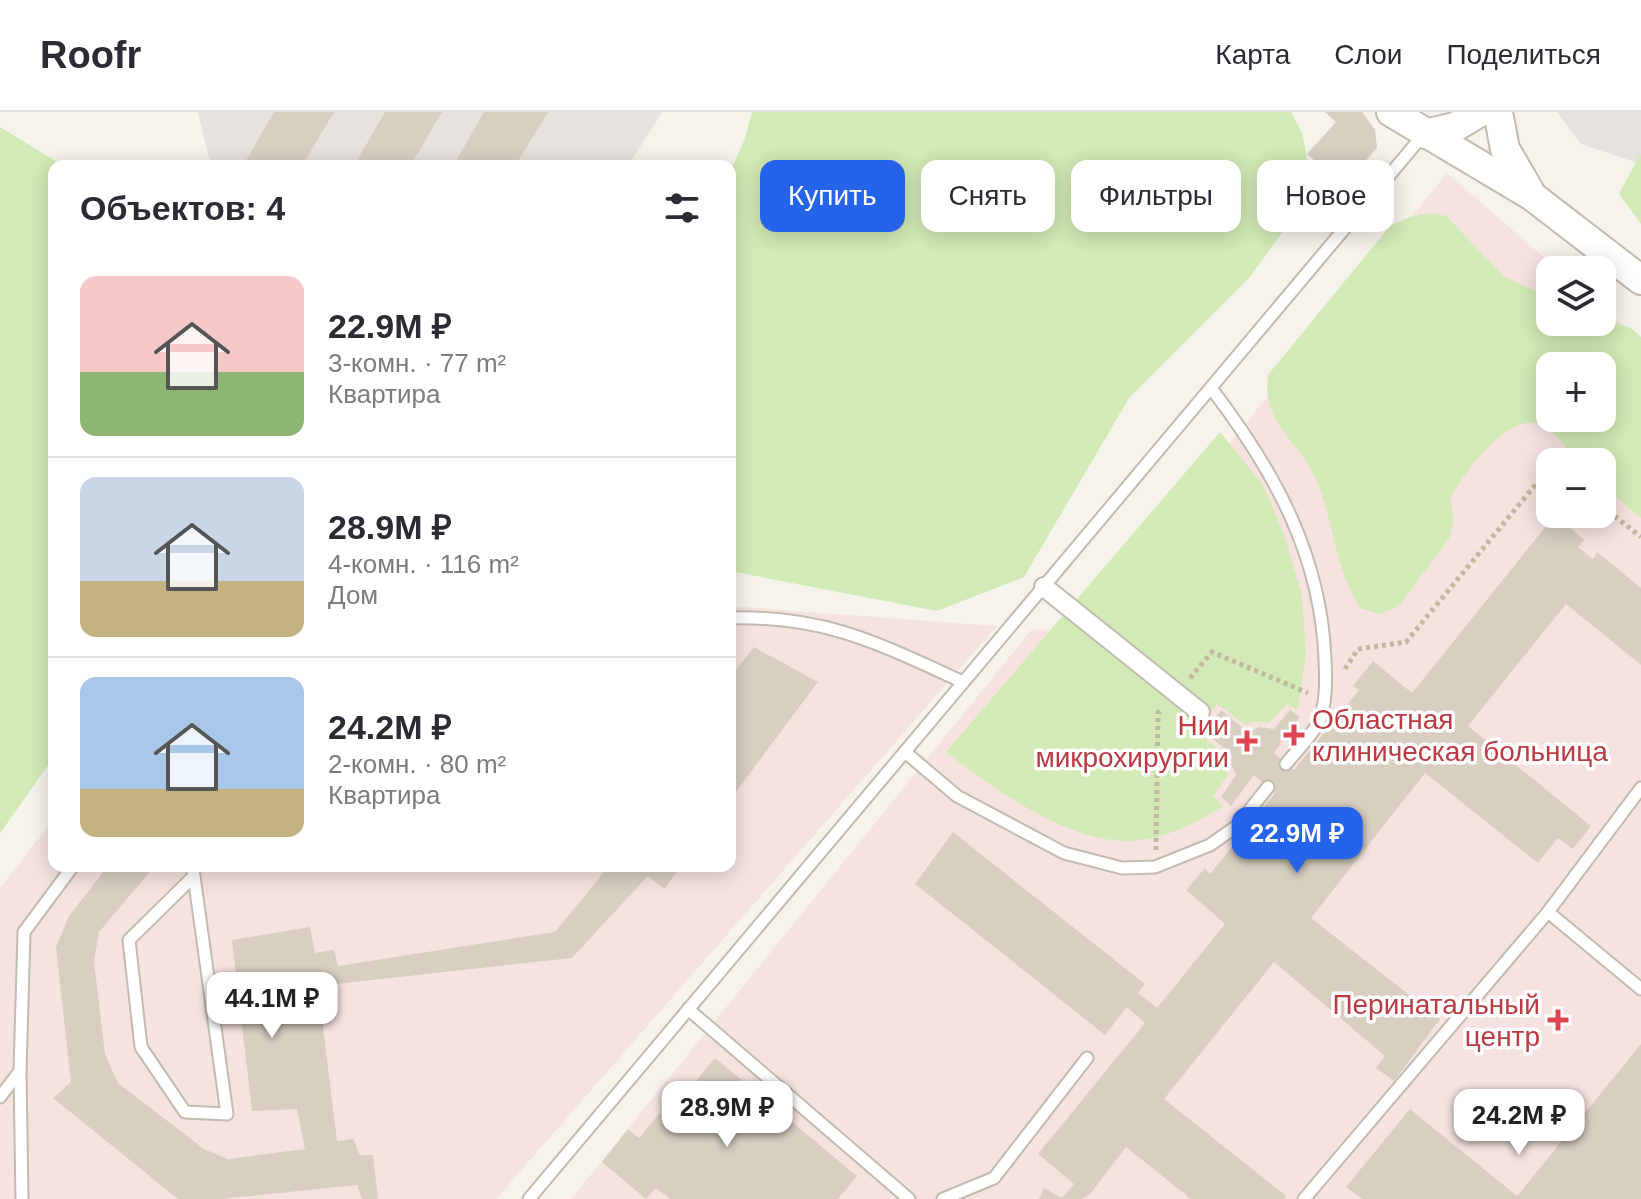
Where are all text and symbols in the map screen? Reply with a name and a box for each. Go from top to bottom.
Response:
text: Roofr [40,34,141,76]
text: Карта [1215,39,1290,70]
text: Слои [1334,39,1402,70]
text: Поделиться [1446,39,1601,70]
chip: Купить [760,160,905,232]
chip: Снять [921,160,1055,232]
chip: Фильтры [1071,160,1241,232]
chip: Новое [1257,160,1394,232]
icon: filters [660,186,704,230]
text: Объектов: 4 [80,189,285,227]
map controls [1536,256,1616,528]
button: layers [1536,256,1616,336]
text: 22.9M ₽ [328,307,452,345]
icon: home [144,308,240,404]
text: 3-комн. · 77 m² [328,348,506,378]
button: + [1536,352,1616,432]
text: Квартира [328,379,440,409]
button: − [1536,448,1616,528]
text: 28.9M ₽ [328,508,452,546]
icon: home [144,509,240,605]
text: 4-комн. · 116 m² [328,549,519,579]
text: Дом [328,580,378,610]
place label: Областная клиническая больница [1312,704,1608,767]
text: 24.2M ₽ [328,708,452,746]
icon: home [144,709,240,805]
place label: Нии микрохирургии [1035,710,1229,773]
marker: Областная клиническая больница [1283,724,1305,746]
marker: Нии микрохирургии [1236,730,1258,752]
text: 2-комн. · 80 m² [328,749,506,779]
text: Квартира [328,780,440,810]
pin: 22.9M ₽ [1223,807,1371,875]
text: 22.9M ₽ [1250,818,1344,848]
pin: 44.1M ₽ [198,972,346,1040]
text: 44.1M ₽ [225,983,319,1013]
place label: Перинатальный центр [1332,989,1540,1052]
marker: Перинатальный центр [1547,1009,1569,1031]
pin: 28.9M ₽ [653,1081,801,1149]
pin: 24.2M ₽ [1445,1089,1593,1157]
text: 28.9M ₽ [680,1092,774,1122]
text: 24.2M ₽ [1472,1100,1566,1130]

